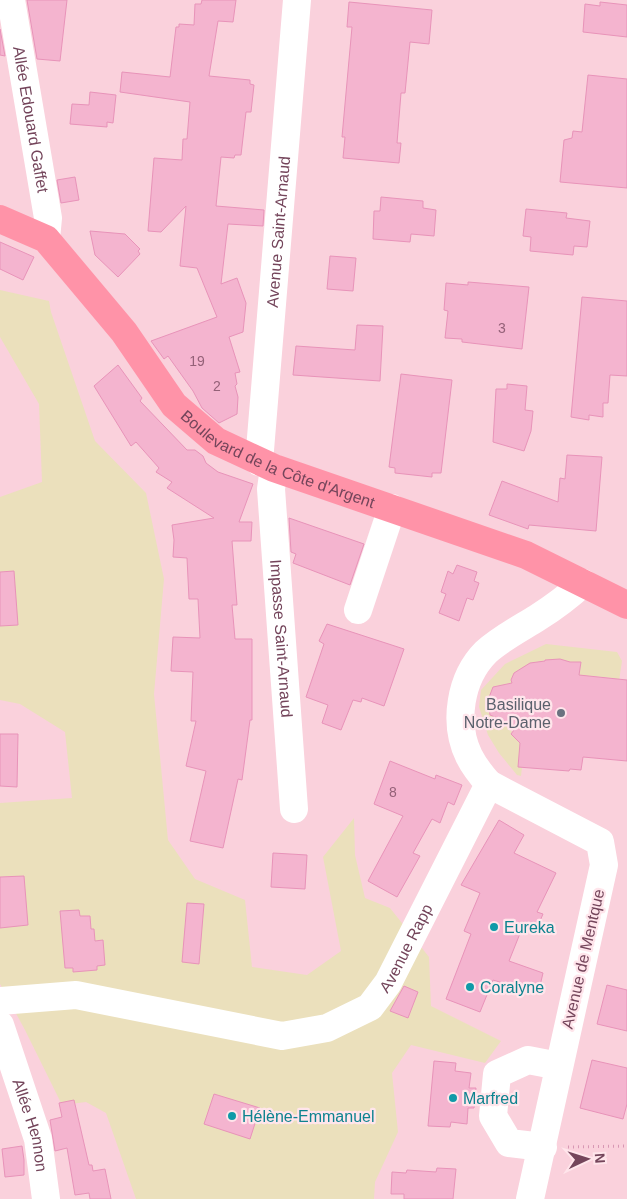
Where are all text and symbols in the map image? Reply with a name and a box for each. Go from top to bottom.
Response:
street label: Allée Edouard Gaffet [10,45,52,194]
street label: Avenue Saint-Arnaud [263,155,293,308]
house number: 3 [498,320,506,336]
house number: 19 [189,353,205,369]
house number: 2 [213,378,221,394]
street label: Boulevard de la Côte d'Argent [178,407,378,511]
street label: Impasse Saint-Arnaud [268,559,296,718]
place label: Basilique Notre-Dame [464,696,551,731]
marker: Basilique Notre-Dame [555,707,567,719]
house number: 8 [389,784,397,800]
street label: Avenue de Mentque [559,887,607,1031]
street label: Avenue Rapp [376,901,435,995]
place label: Eureka [504,919,555,936]
marker: Eureka [488,921,500,933]
place label: Coralyne [480,979,544,996]
marker: Coralyne [464,981,476,993]
street label: Allée Hennon [10,1076,51,1173]
place label: Marfred [463,1090,518,1107]
marker: Marfred [447,1092,459,1104]
place label: Hélène-Emmanuel [242,1108,375,1125]
marker: Hélène-Emmanuel [226,1110,238,1122]
north arrow [562,1134,612,1184]
text: N [592,1152,608,1164]

